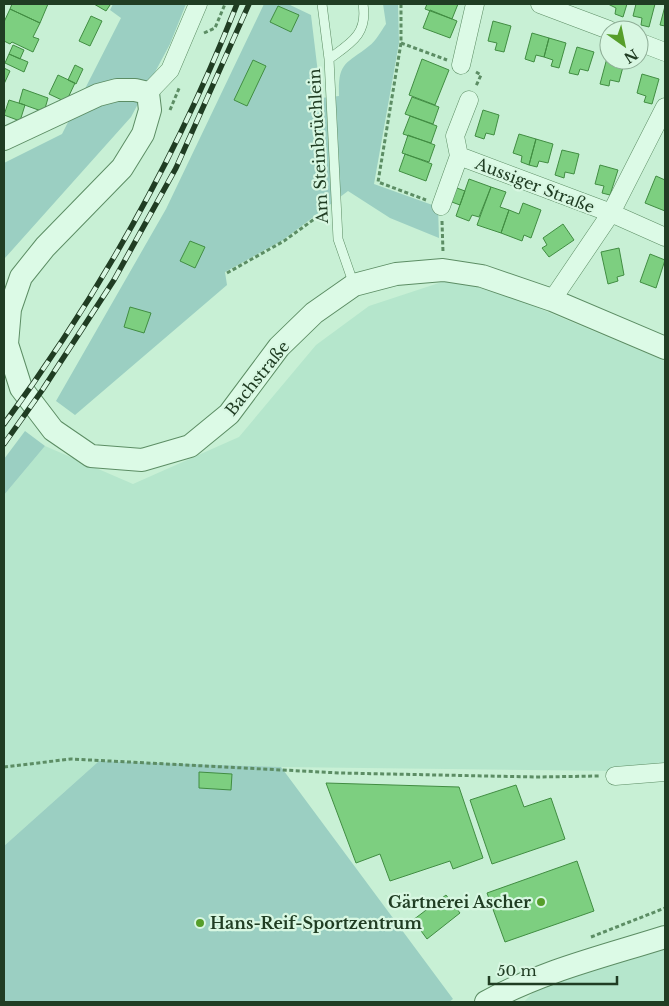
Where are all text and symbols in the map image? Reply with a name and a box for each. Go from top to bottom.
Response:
north arrow [599,20,649,70]
text: N [621,45,642,67]
street label: Am Steinbrüchlein [304,68,332,225]
street label: Aussiger Straße [472,153,598,217]
street label: Bachstraße [221,336,293,420]
place label: Gärtnerei Ascher [388,892,531,912]
marker: Gärtnerei Ascher [535,896,547,908]
place label: Hans-Reif-Sportzentrum [210,913,422,933]
marker: Hans-Reif-Sportzentrum [194,917,206,929]
scale bar [489,954,616,986]
text: 50 m [497,961,537,980]

